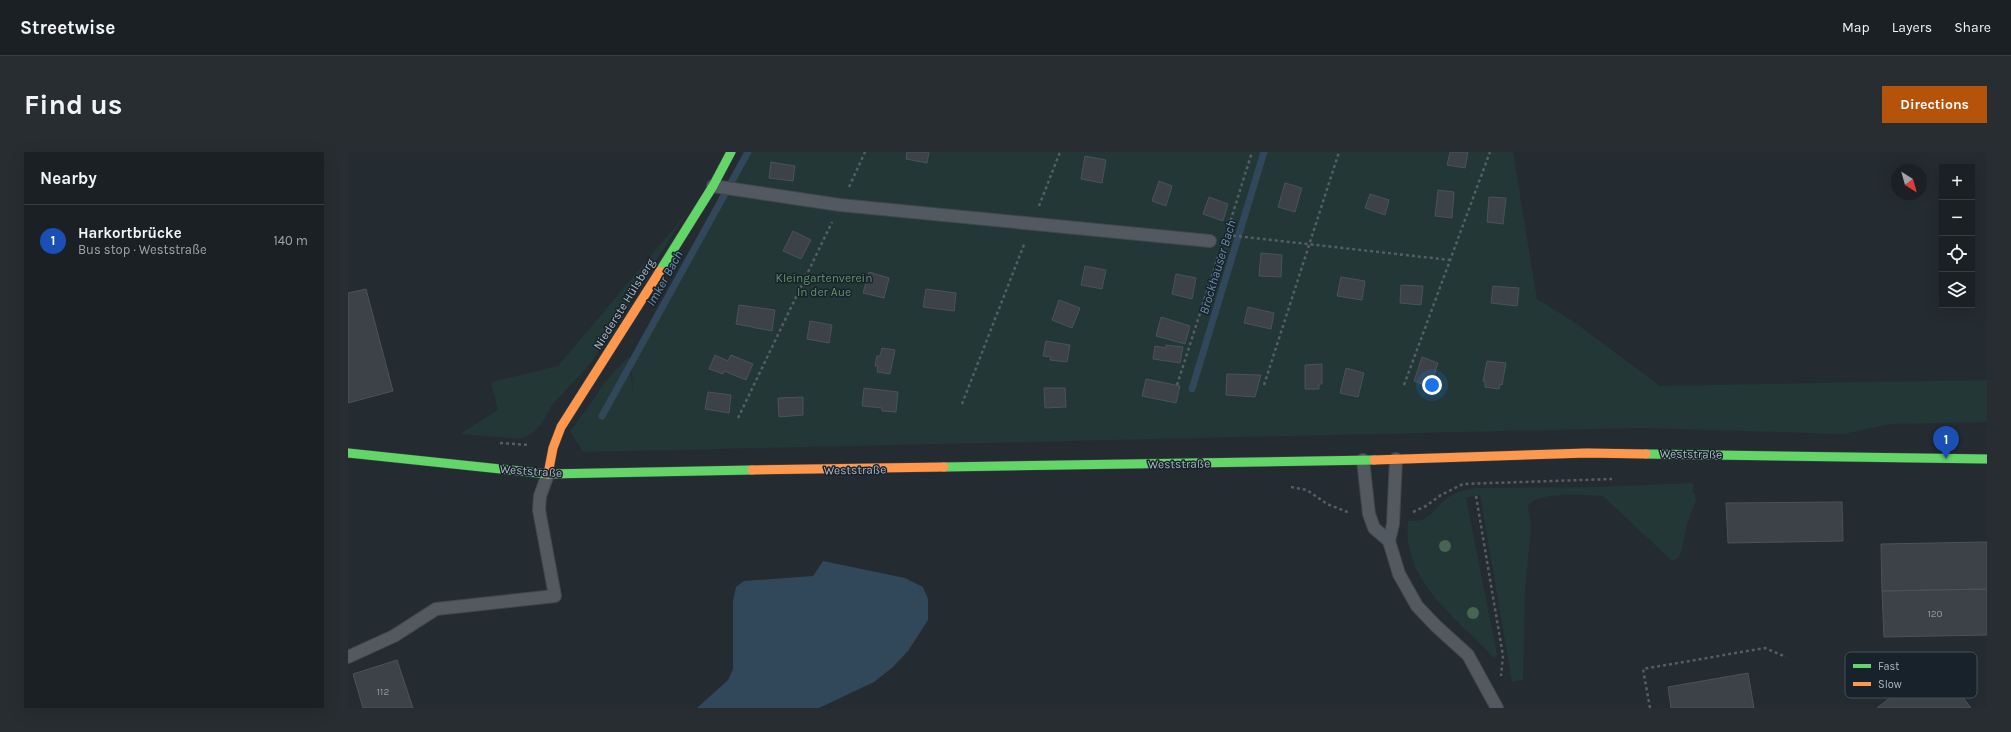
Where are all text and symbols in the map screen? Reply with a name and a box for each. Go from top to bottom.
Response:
text: Streetwise [20,17,115,39]
text: Map [1842,19,1870,36]
text: Layers [1892,19,1932,36]
text: Share [1954,19,1991,36]
button: Directions [1882,86,1987,123]
text: Find us [24,88,123,121]
north arrow [1891,164,1927,200]
map controls [1939,164,1975,308]
button: + [1939,164,1975,200]
text: Nearby [40,168,97,188]
button: − [1939,200,1975,236]
water label: Brockhauser Bach [1196,218,1239,316]
text: Harkortbrücke [78,224,182,242]
text: 1 [51,233,55,248]
text: 140 m [273,233,308,248]
button: locate [1939,236,1975,272]
text: Bus stop · Weststraße [78,242,207,257]
water label: Imker Bach [643,248,686,309]
street label: Niederste Hülsberg [590,256,658,352]
park label: Kleingartenverein In der Aue [776,271,872,299]
button: layers [1939,272,1975,308]
your location [1422,375,1442,395]
pin: 1 [1933,426,1959,459]
street label: Weststraße [1660,446,1722,462]
street label: Weststraße [1148,456,1210,472]
street label: Weststraße [499,462,563,480]
street label: Weststraße [824,462,886,478]
house number: 120 [1927,608,1943,620]
legend [1845,652,1977,698]
text: Fast [1878,660,1899,673]
text: Slow [1878,678,1902,691]
house number: 112 [377,686,389,698]

